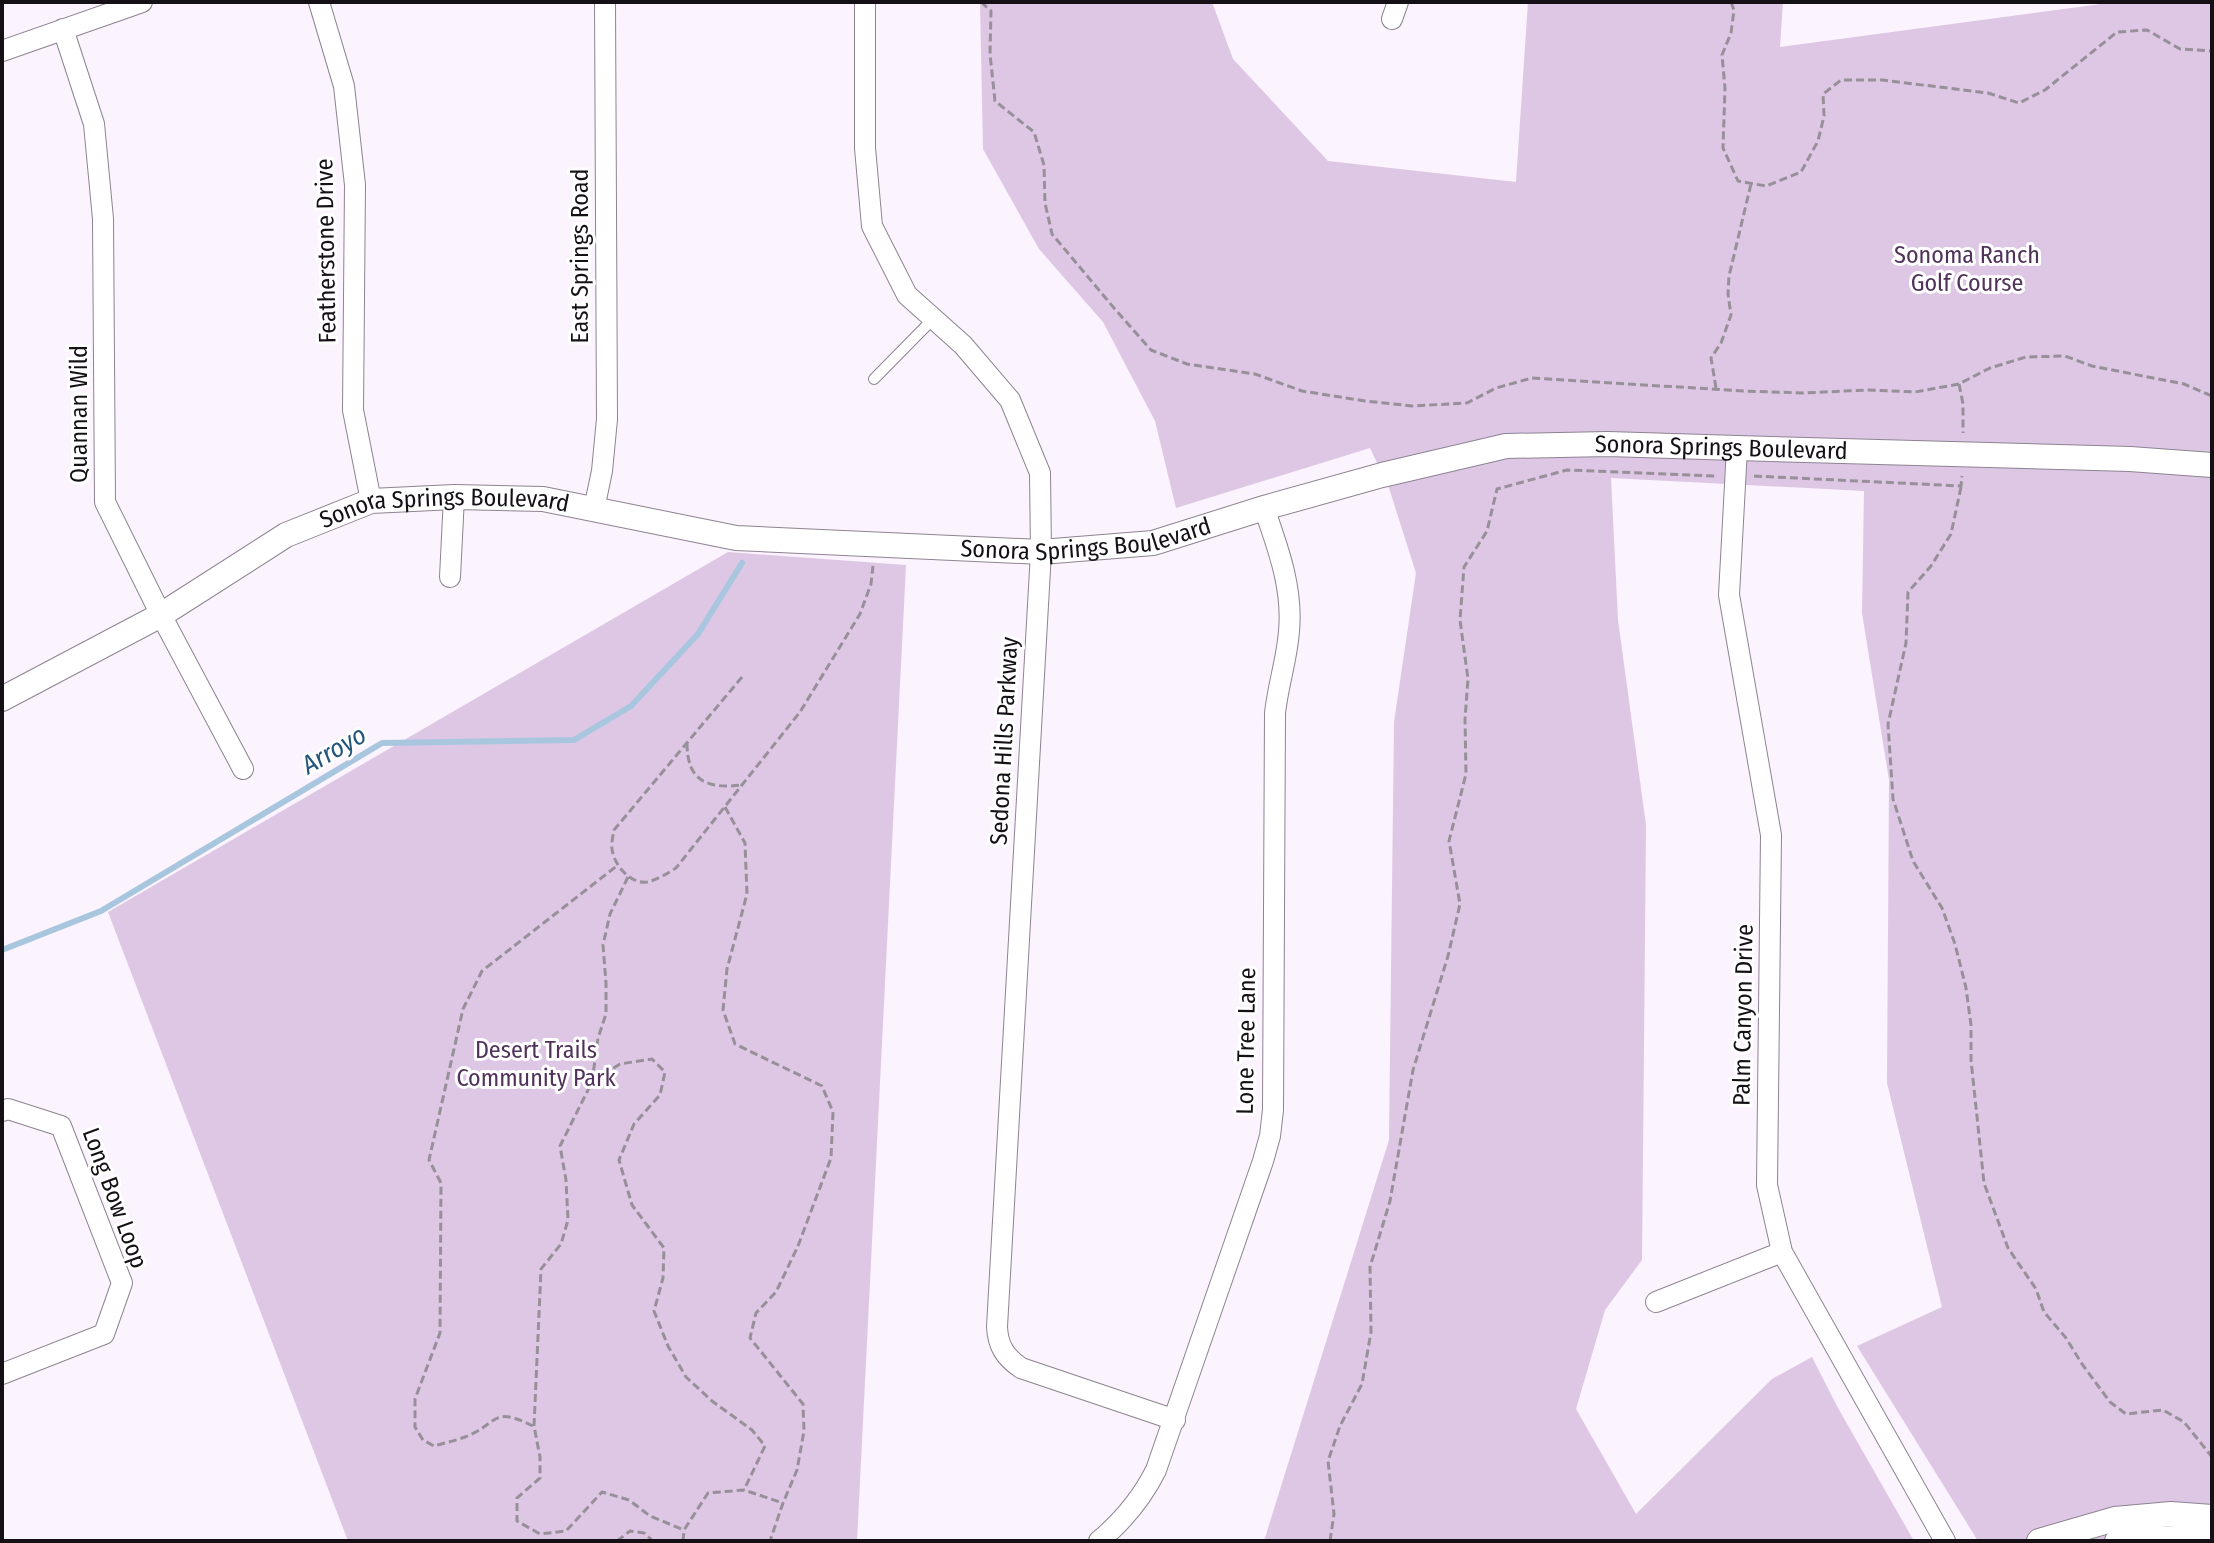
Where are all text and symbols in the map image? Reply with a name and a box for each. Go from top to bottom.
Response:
street label: Featherstone Drive [310,158,342,344]
street label: East Springs Road [566,169,594,343]
park label: Sonoma Ranch Golf Course [1894,241,2040,297]
street label: Quannan Wild [65,345,93,483]
street label: Sonora Springs Boulevard [1595,430,1848,465]
street label: Sonora Springs Boulevard [316,483,572,534]
street label: Sonora Springs Boulevard [960,512,1214,566]
street label: Sedona Hills Parkway [985,636,1023,846]
water label: Arroyo [295,719,372,781]
street label: Palm Canyon Drive [1727,924,1759,1106]
street label: Lone Tree Lane [1231,967,1261,1115]
park label: Desert Trails Community Park [456,1036,616,1092]
street label: Long Bow Loop [77,1124,153,1272]

